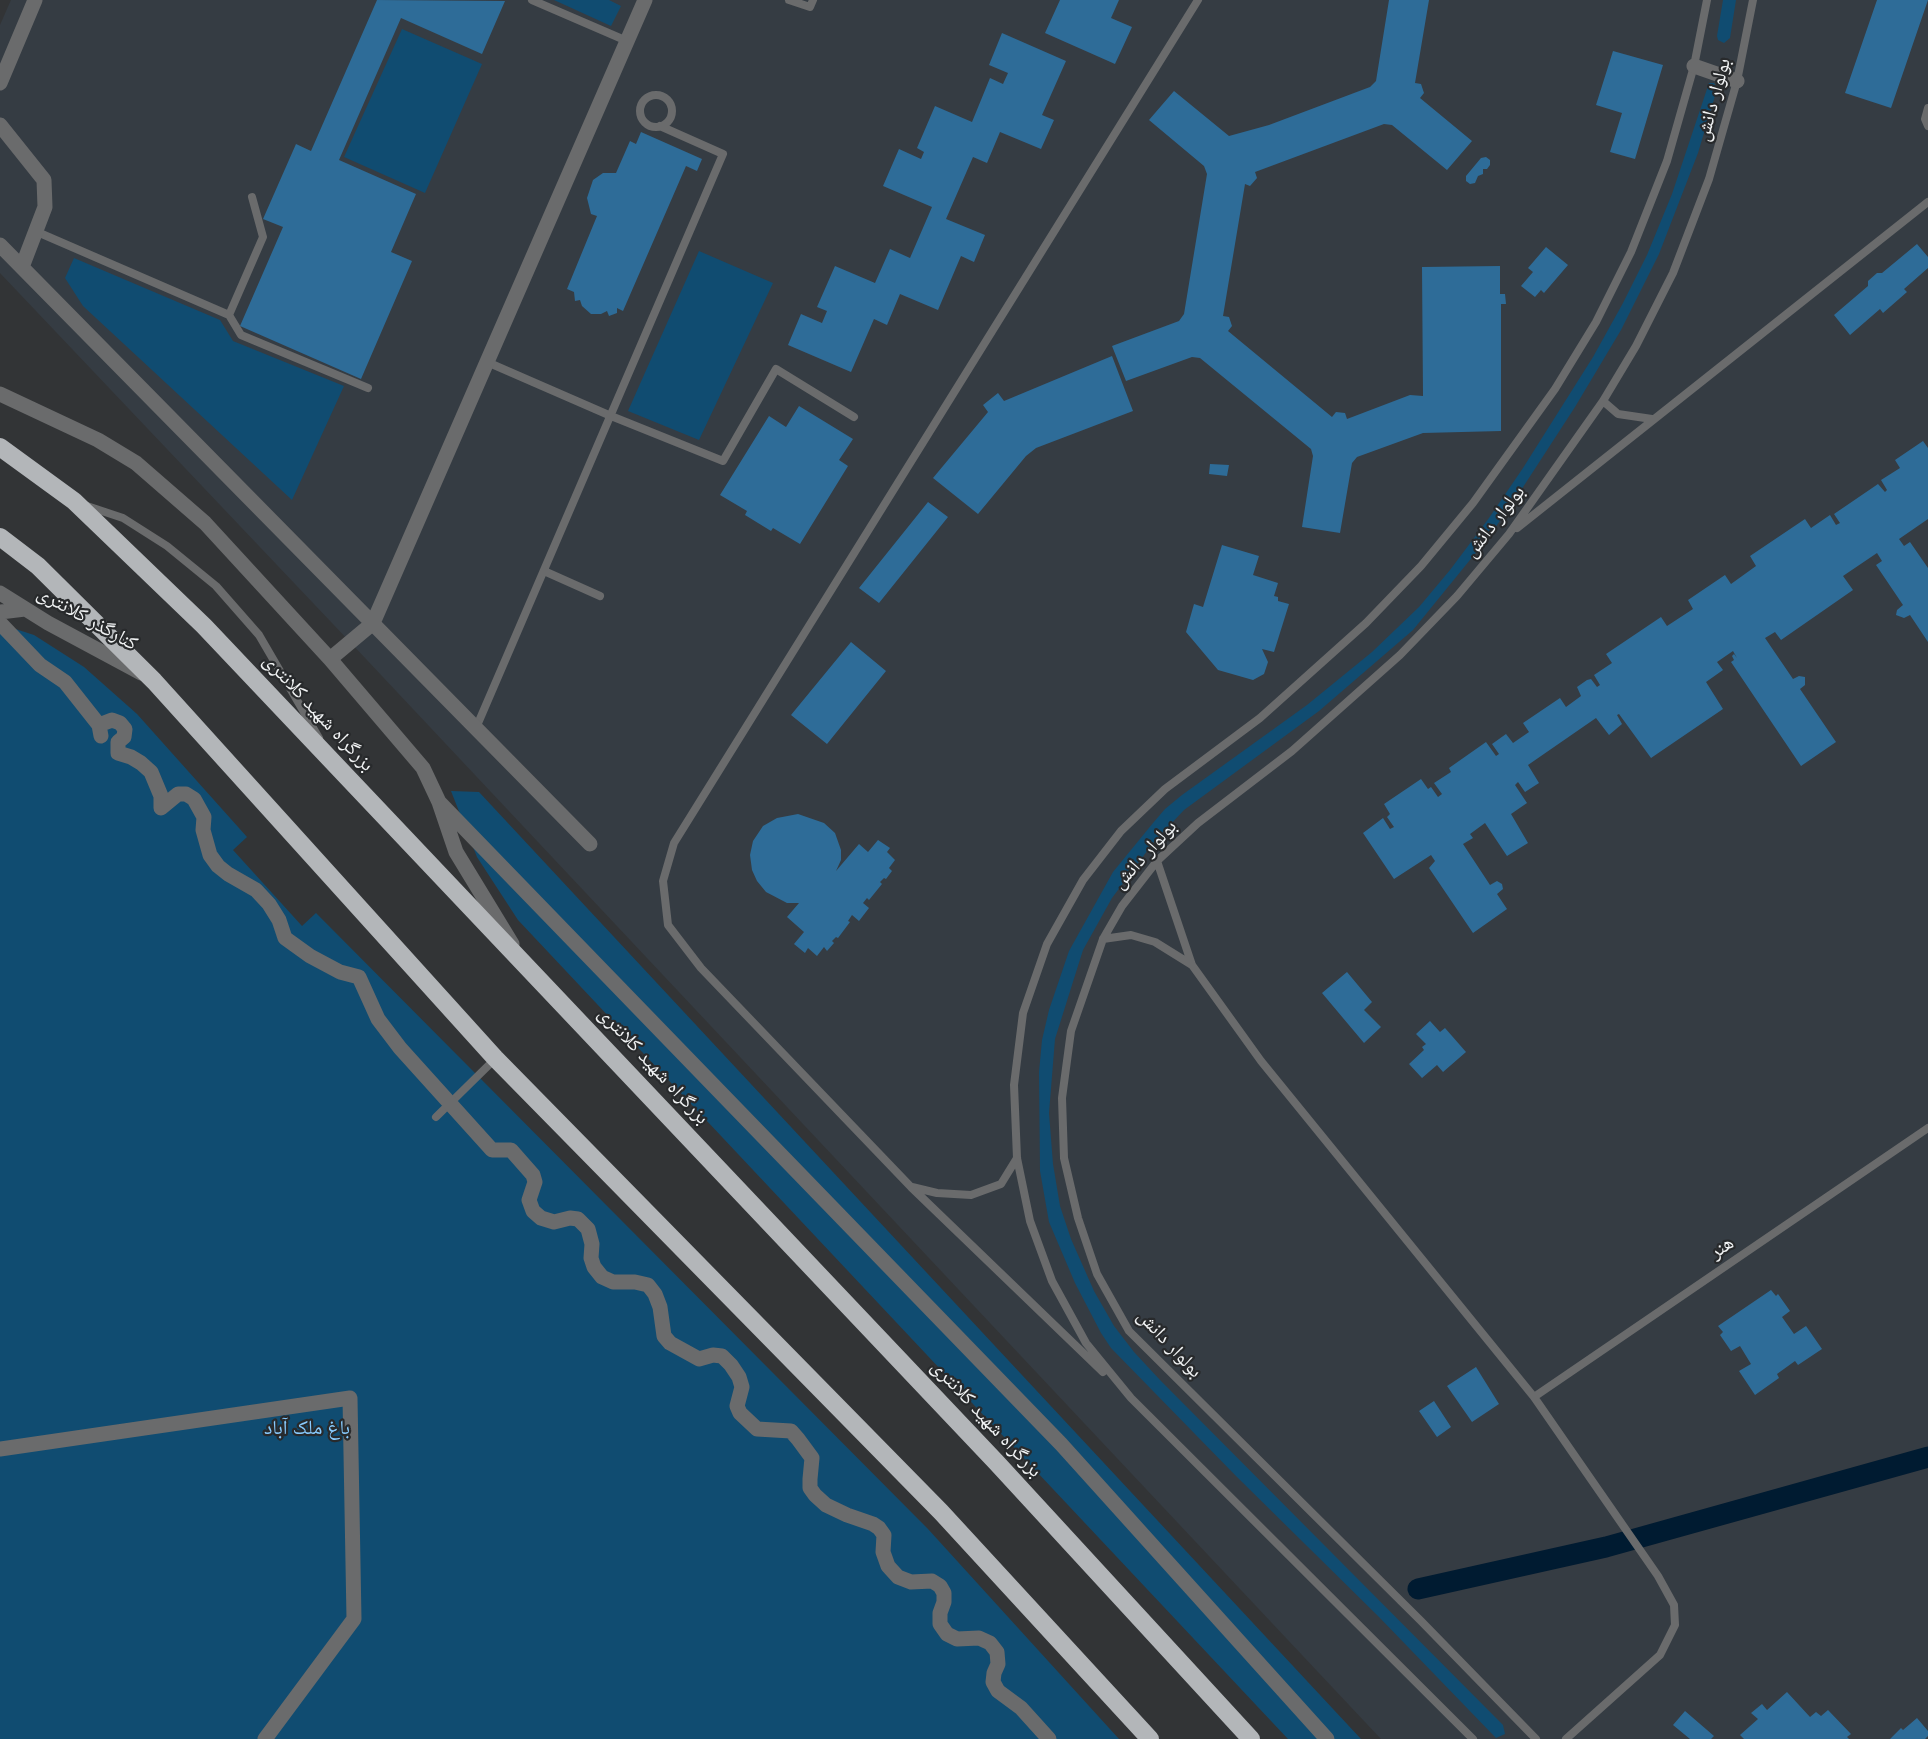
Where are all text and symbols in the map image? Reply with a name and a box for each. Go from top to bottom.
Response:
street label: بولوار دانش [1691,56,1737,144]
street label: بولوار دانش [1459,481,1531,563]
street label: کنارگذر کلانتری [33,582,141,656]
street label: بزرگراه شهید کلانتری [257,649,379,777]
street label: بولوار دانش [1108,815,1182,895]
street label: بزرگراه شهید کلانتری [592,1002,714,1130]
street label: هنر [1705,1231,1739,1265]
street label: بولوار دانش [1131,1305,1207,1383]
street label: بزرگراه شهید کلانتری [925,1355,1047,1483]
park label: باغ ملک آباد [264,1417,350,1441]

